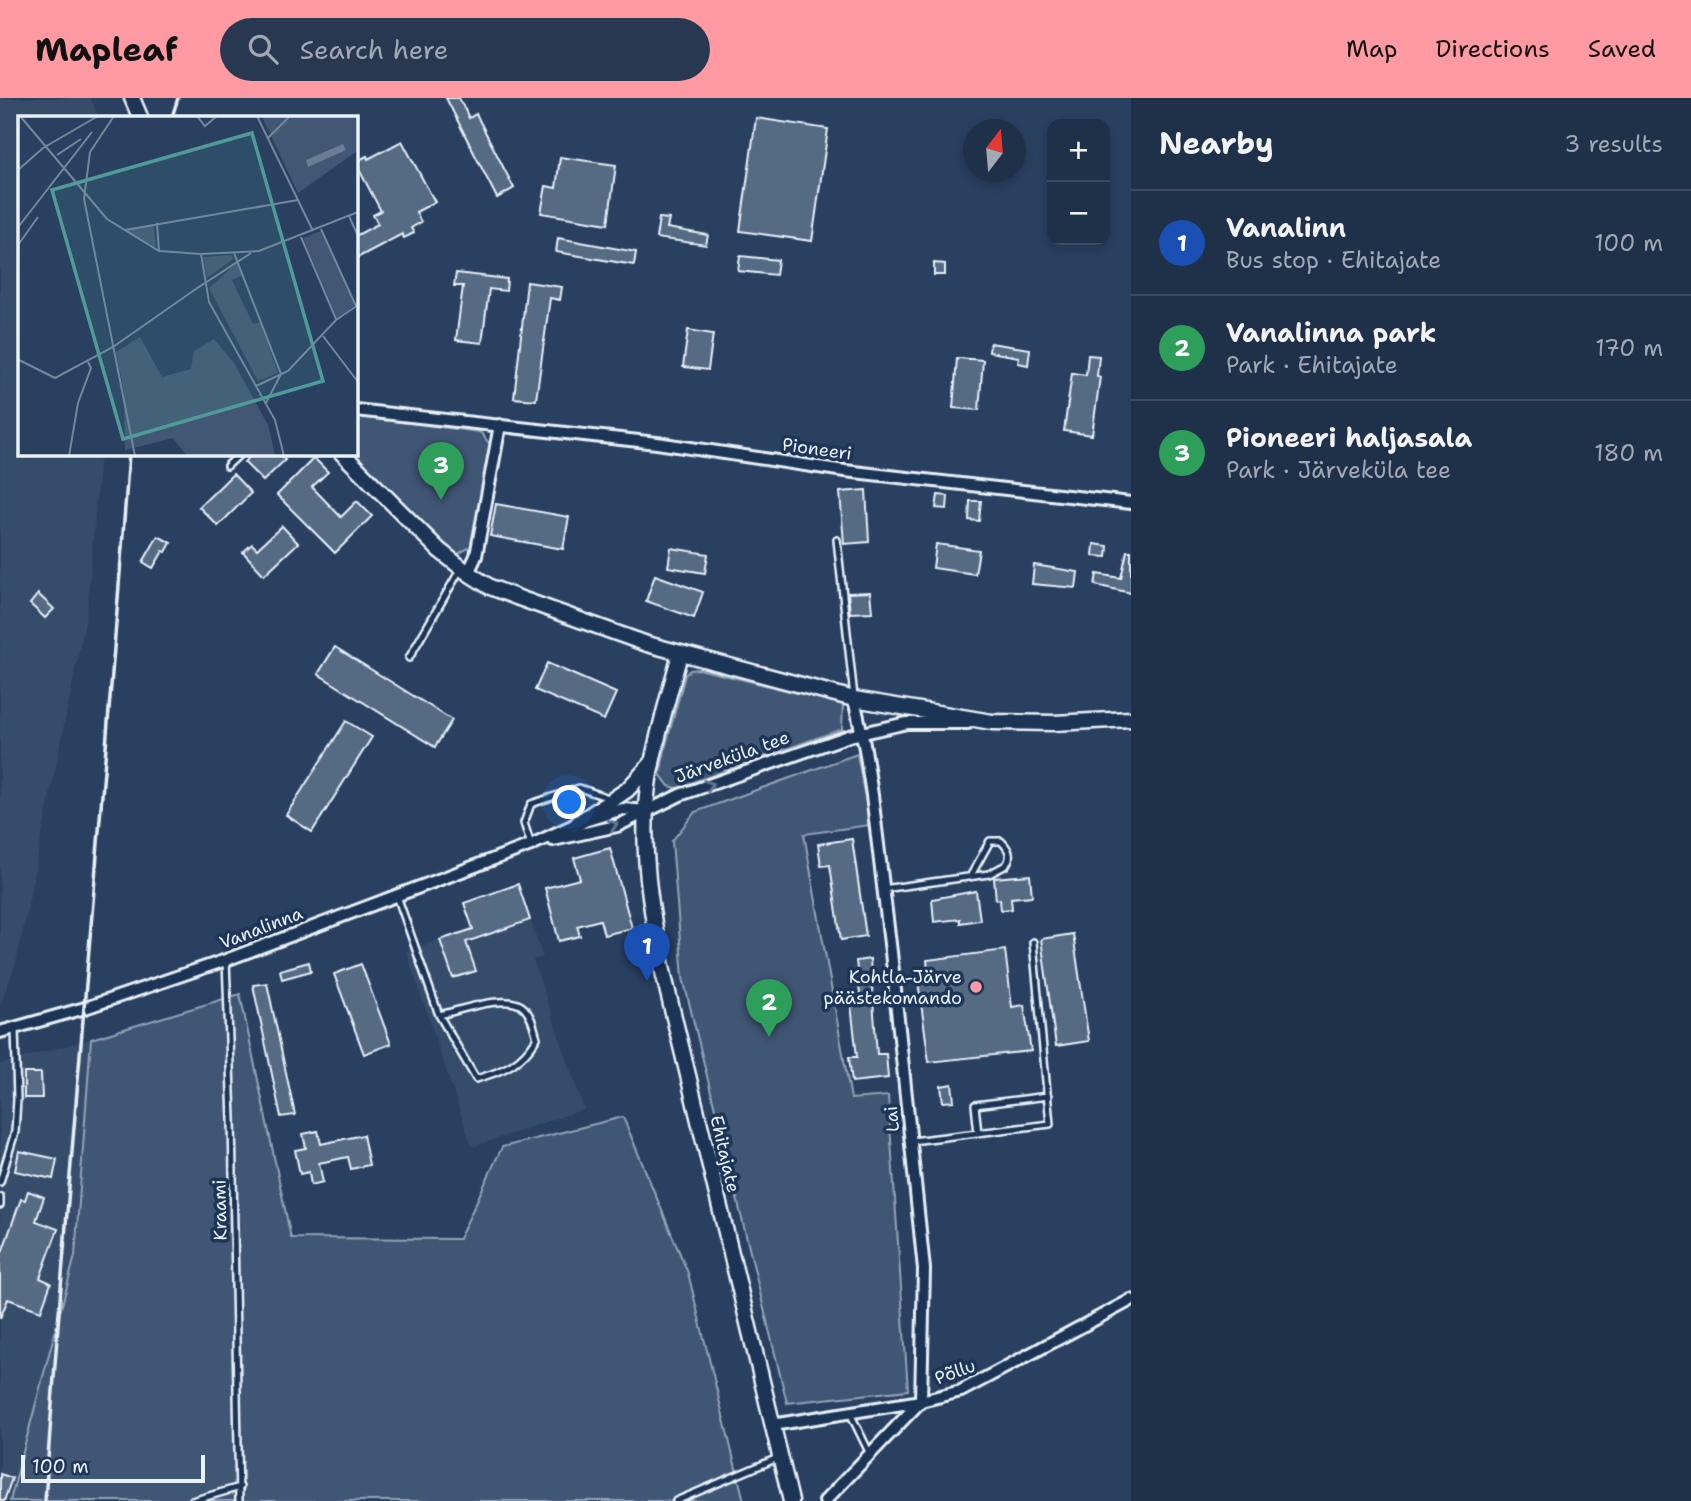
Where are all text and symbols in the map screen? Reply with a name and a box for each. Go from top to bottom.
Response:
search box [220,18,710,81]
text: Mapleaf [35,27,178,72]
icon: search [244,30,282,68]
text: Search here [300,32,448,67]
text: Map [1346,33,1397,65]
text: Directions [1435,33,1550,65]
text: Saved [1588,33,1656,65]
inset map [18,116,357,455]
north arrow [963,119,1026,182]
map controls [1047,119,1110,245]
button: + [1047,119,1110,182]
text: Nearby [1159,123,1274,164]
text: 3 results [1564,129,1663,159]
button: − [1047,182,1110,245]
text: Vanalinn [1226,210,1346,245]
text: 1 [1177,228,1187,258]
text: 100 m [1594,228,1663,258]
text: Bus stop · Ehitajate [1226,245,1441,275]
text: Vanalinna park [1226,315,1436,350]
text: 2 [1174,333,1190,363]
text: 170 m [1595,333,1663,363]
text: Park · Ehitajate [1226,350,1398,380]
text: Pioneeri haljasala [1226,420,1472,455]
street label: Pioneeri [781,432,853,466]
text: 3 [1174,438,1190,468]
text: 180 m [1594,438,1663,468]
pin: 3 [418,442,464,500]
text: Park · Järveküla tee [1226,455,1451,485]
street label: Järveküla tee [671,725,793,789]
one-way arrow [703,779,715,793]
your location [552,785,586,819]
one-way arrow [607,819,619,834]
street label: Vanalinna [216,901,306,955]
pin: 1 [624,923,670,981]
place label: Kohtla-Järve päästekomando [824,965,962,1010]
pin: 2 [746,979,792,1037]
marker: Kohtla-Järve päästekomando [968,979,984,995]
street label: Lai [879,1105,905,1133]
street label: Ehitajate [704,1113,746,1195]
street label: Kraami [207,1179,233,1241]
street label: Põllu [931,1354,979,1390]
scale bar [21,1452,205,1484]
text: 100 m [32,1454,89,1479]

